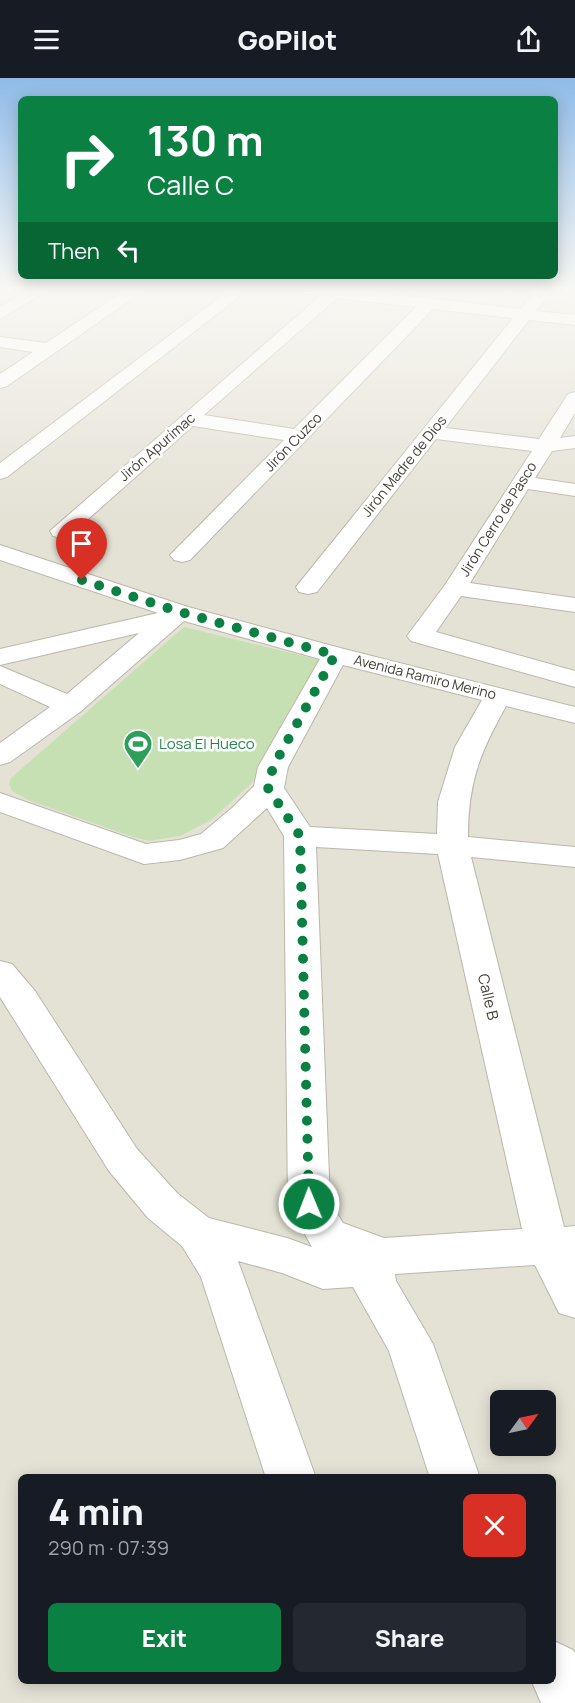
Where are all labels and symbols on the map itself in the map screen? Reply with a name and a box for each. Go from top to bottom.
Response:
street label: Jirón Apurímac [114,408,199,485]
street label: Jirón Cuzco [260,408,326,475]
street label: Jirón Madre de Dios [357,411,450,520]
street label: Jirón Cerro de Pasco [455,458,541,580]
pin [56,518,107,580]
street label: Avenida Ramiro Merino [352,650,498,703]
sports icon: Losa El Hueco [122,728,154,770]
place label: Losa El Hueco [159,733,255,754]
street label: Calle B [473,972,504,1022]
position arrow [277,1172,341,1236]
north arrow [490,1390,556,1456]

